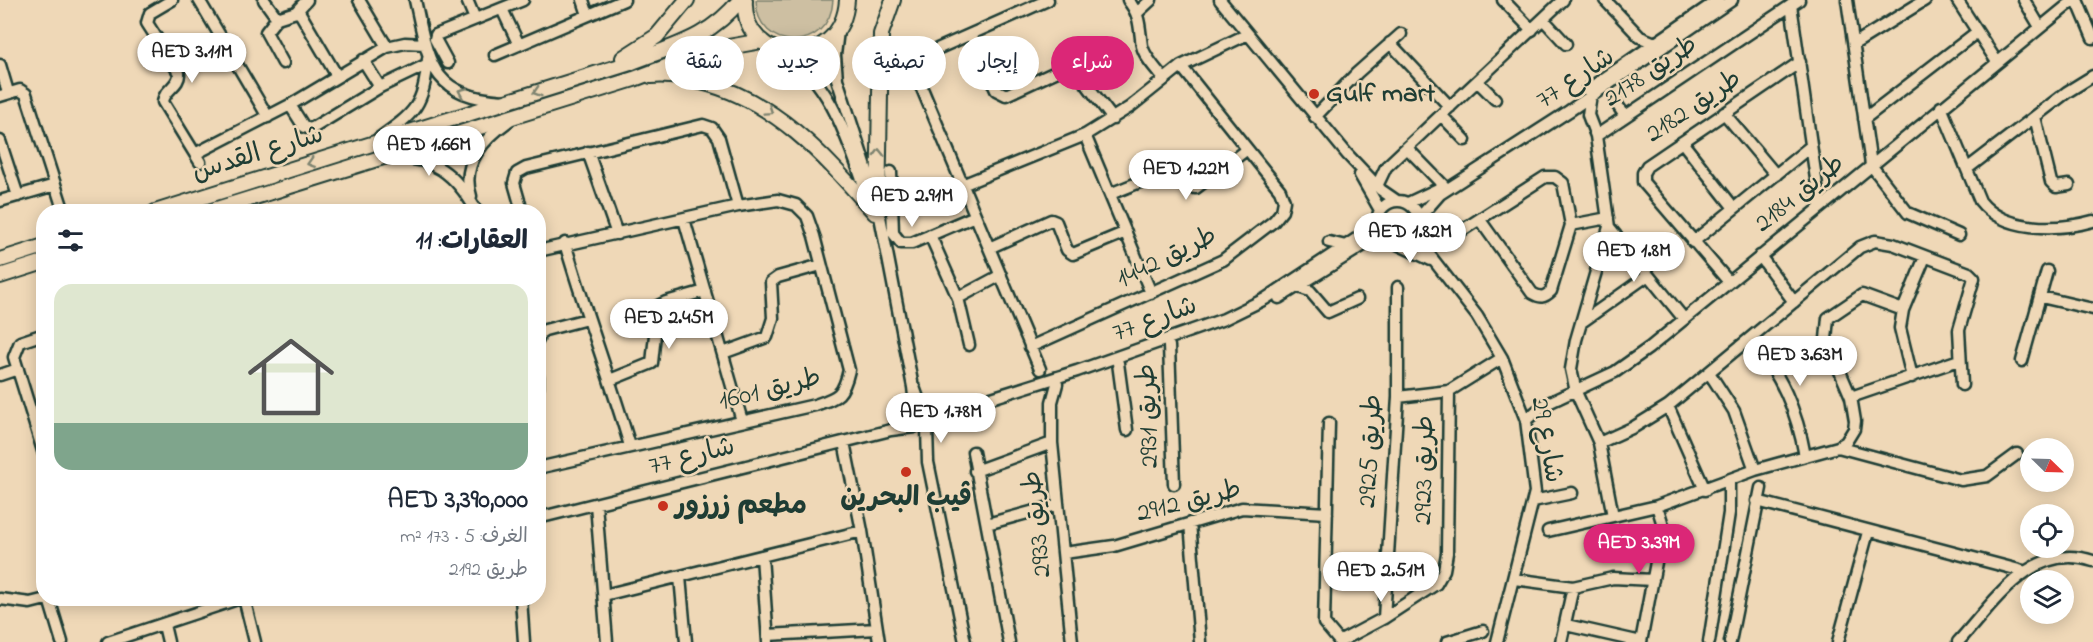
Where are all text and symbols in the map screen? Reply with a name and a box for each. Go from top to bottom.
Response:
street label: طريق 2178 [1596,26,1706,118]
pin: AED 3.11M [123,33,261,84]
chip: شقة [665,36,744,90]
chip: جديد [756,36,840,90]
chip: تصفية [852,36,946,90]
chip: إيجار [958,36,1039,90]
chip: شراء [1051,36,1134,90]
text: AED 3.11M [151,38,233,67]
street label: شارع 77 [1529,38,1623,120]
street label: طريق 2182 [1638,60,1750,154]
place label: Gulf mart [1326,75,1436,114]
one-way arrow [532,85,543,98]
marker: Gulf mart [1307,87,1321,101]
one-way arrow [458,88,469,100]
one-way arrow [762,104,773,115]
street label: شارع القدس [188,116,328,192]
pin: AED 1.66M [360,126,498,177]
text: AED 1.66M [387,131,471,160]
street label: طريق 2184 [1746,145,1854,243]
one-way arrow [873,149,885,158]
pin: AED 1.22M [1117,150,1255,201]
text: AED 1.22M [1143,155,1229,184]
one-way arrow [306,156,317,168]
pin: AED 2.91M [843,177,981,228]
text: AED 2.91M [871,182,953,211]
pin: AED 1.82M [1341,213,1479,264]
street label: طريق 1442 [1110,217,1224,299]
text: AED 1.82M [1368,218,1452,247]
text: العقارات: 11 [416,223,528,261]
icon: filters [54,224,87,257]
pin: AED 1.8M [1572,232,1696,283]
text: AED 1.8M [1597,237,1671,266]
street label: شارع 77 [1107,287,1203,353]
pin: AED 2.45M [600,299,738,350]
text: AED 2.45M [624,304,714,333]
icon: home [237,323,345,431]
pin: AED 3.63M [1731,336,1869,387]
text: AED 3.63M [1757,341,1843,370]
street label: طريق 1601 [715,358,825,422]
street label: طريق 2931 [1128,363,1170,469]
pin: AED 1.78M [872,393,1010,444]
street label: طريق 2925 [1349,393,1393,509]
street label: شارع 29 [1519,394,1573,486]
text: AED 1.78M [900,398,982,427]
street label: طريق 2923 [1405,415,1445,525]
street label: شارع 77 [645,428,739,486]
north arrow [2020,438,2074,492]
map controls [2020,438,2074,624]
marker: ڤيب البحرين [899,465,913,479]
street label: طريق 2933 [1013,469,1063,579]
street label: طريق 2912 [1132,470,1246,534]
place label: ڤيب البحرين [840,479,972,518]
text: AED 3,390,000 [387,482,528,520]
place label: مطعم زرزور [673,487,807,526]
marker: مطعم زرزور [656,499,670,513]
button: locate [2020,504,2074,558]
text: الغرف: 5 · 173 m² [400,523,528,552]
pin: AED 3.39M [1570,524,1708,575]
text: AED 3.39M [1598,529,1680,558]
pin: AED 2.51M [1312,552,1450,603]
text: طريق 2192 [449,556,528,585]
text: AED 2.51M [1337,557,1425,586]
button: layers [2020,570,2074,624]

